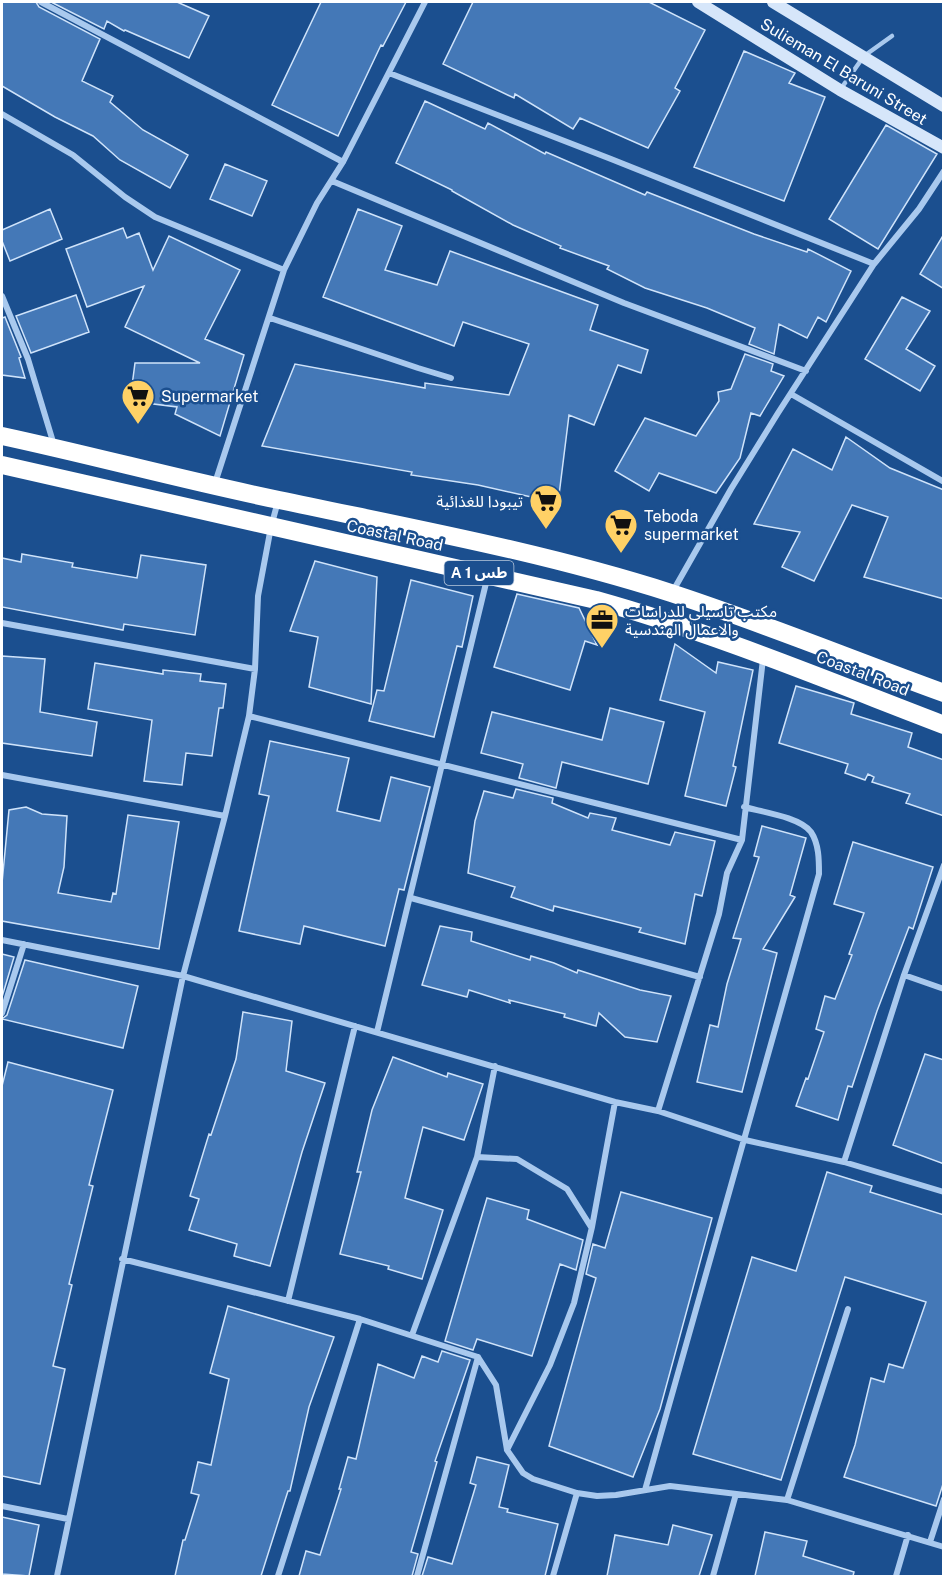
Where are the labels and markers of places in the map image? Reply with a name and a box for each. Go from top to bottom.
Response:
supermarket icon: Supermarket [120,378,156,425]
place label: Supermarket [161,387,258,406]
supermarket icon: تيبودا للغذائية [528,483,564,530]
place label: تيبودا للغذائية [436,492,523,511]
supermarket icon: Teboda supermarket [603,507,639,554]
place label: Teboda supermarket [644,507,739,544]
office icon: مكتب تاسيلي للدراسات والاعمال الهندسية [584,602,620,649]
place label: مكتب تاسيلي للدراسات والاعمال الهندسية [625,602,777,640]

